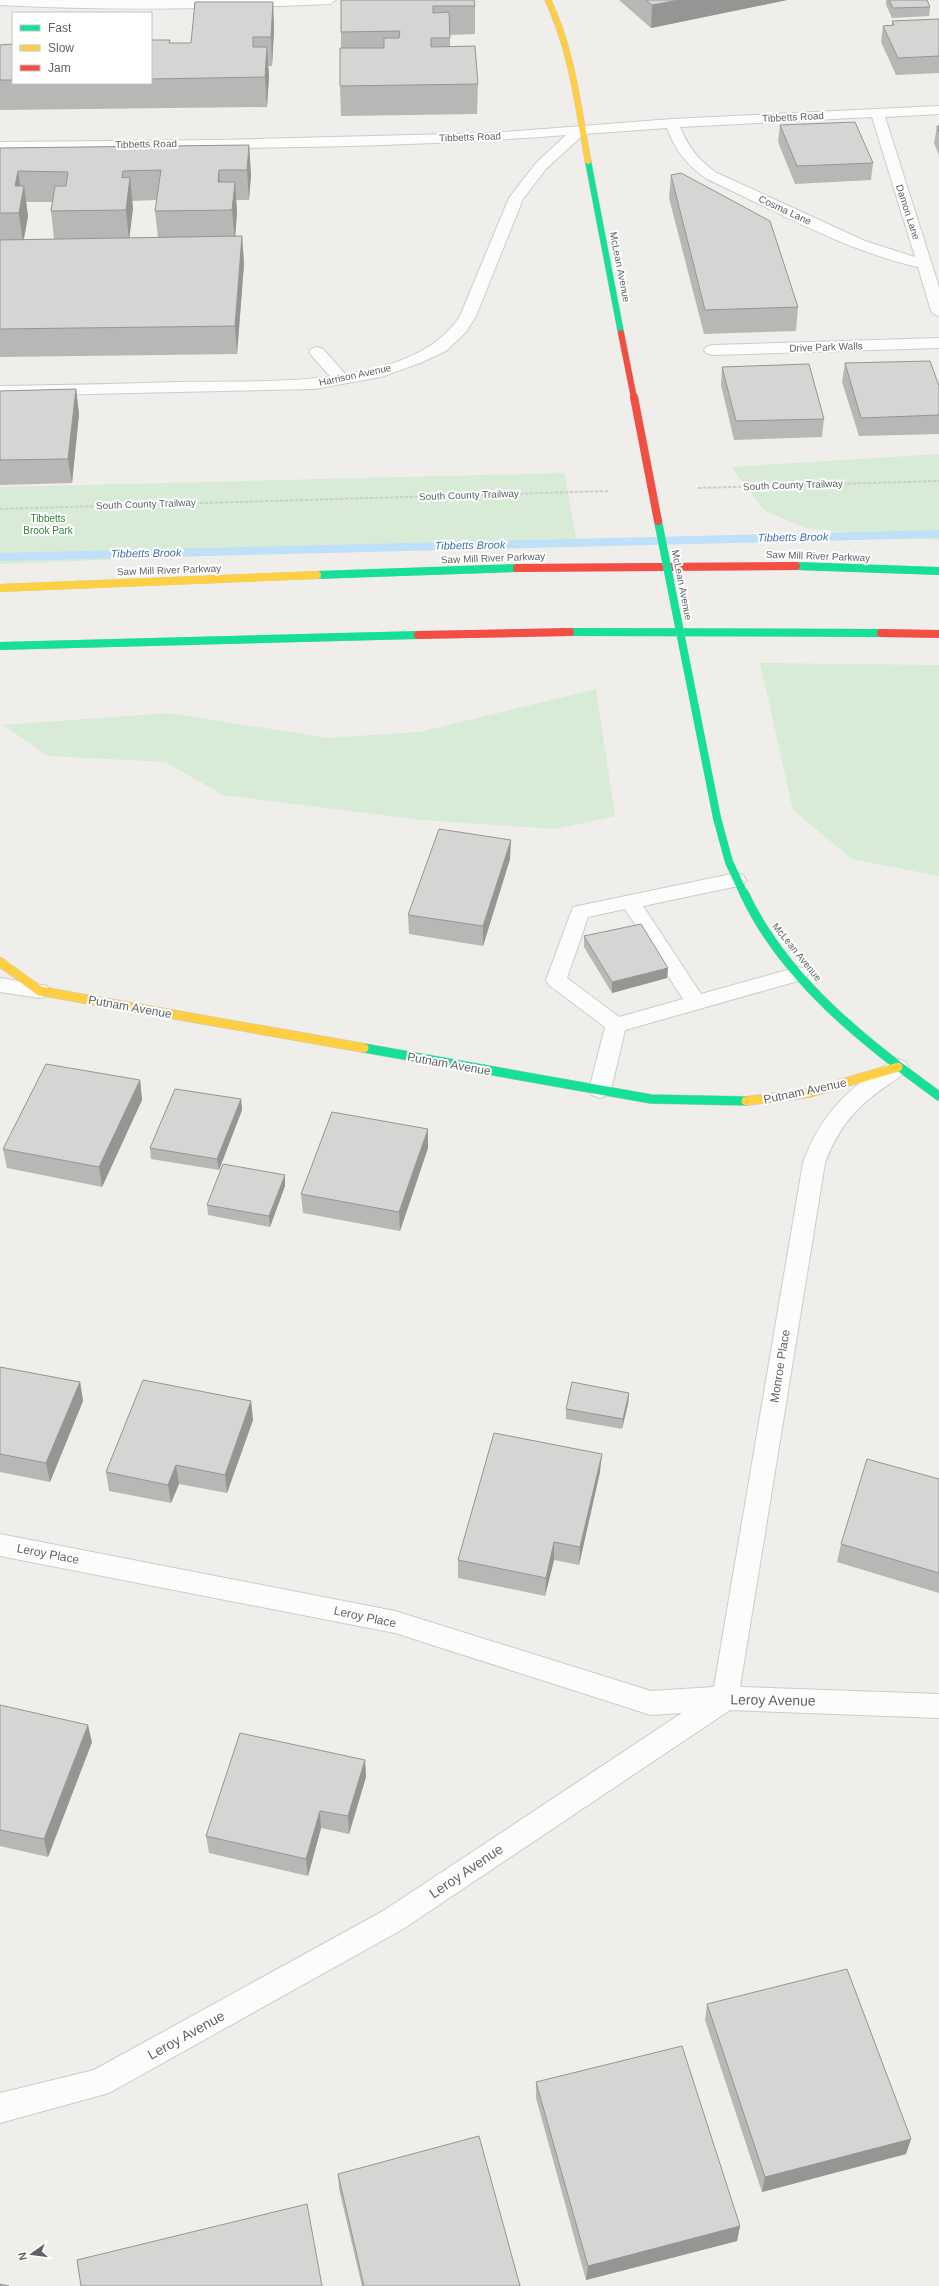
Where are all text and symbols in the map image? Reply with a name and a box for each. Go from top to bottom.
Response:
legend [12,12,152,84]
text: Fast [48,21,72,35]
text: Slow [48,41,74,55]
text: Jam [48,61,71,75]
street label: Tibbetts Road [762,110,824,124]
street label: Tibbetts Road [439,130,501,144]
street label: Tibbetts Road [115,138,177,150]
street label: Damon Lane [894,183,922,241]
street label: Cosma Lane [757,193,813,227]
street label: McLean Avenue [608,231,632,304]
street label: Drive Park Walls [789,340,863,354]
street label: Harrison Avenue [318,362,393,388]
street label: South County Trailway [743,478,843,492]
street label: South County Trailway [419,488,519,502]
street label: South County Trailway [96,497,196,511]
park label: Tibbetts Brook Park [23,513,74,536]
water label: Tibbetts Brook [757,530,829,544]
water label: Tibbetts Brook [434,538,506,552]
water label: Tibbetts Brook [110,546,182,560]
street label: McLean Avenue [670,549,694,622]
street label: Saw Mill River Parkway [766,549,870,563]
street label: Saw Mill River Parkway [441,551,545,565]
street label: Saw Mill River Parkway [117,563,221,577]
street label: McLean Avenue [770,921,824,984]
street label: Putnam Avenue [87,993,173,1021]
street label: Putnam Avenue [406,1050,492,1078]
street label: Putnam Avenue [762,1075,848,1107]
street label: Monroe Place [767,1328,793,1404]
street label: Leroy Place [16,1541,81,1567]
street label: Leroy Place [333,1604,398,1631]
street label: Leroy Avenue [730,1691,816,1709]
street label: Leroy Avenue [426,1840,506,1902]
street label: Leroy Avenue [145,2007,227,2063]
north arrow [12,2234,52,2274]
text: N [16,2251,29,2262]

